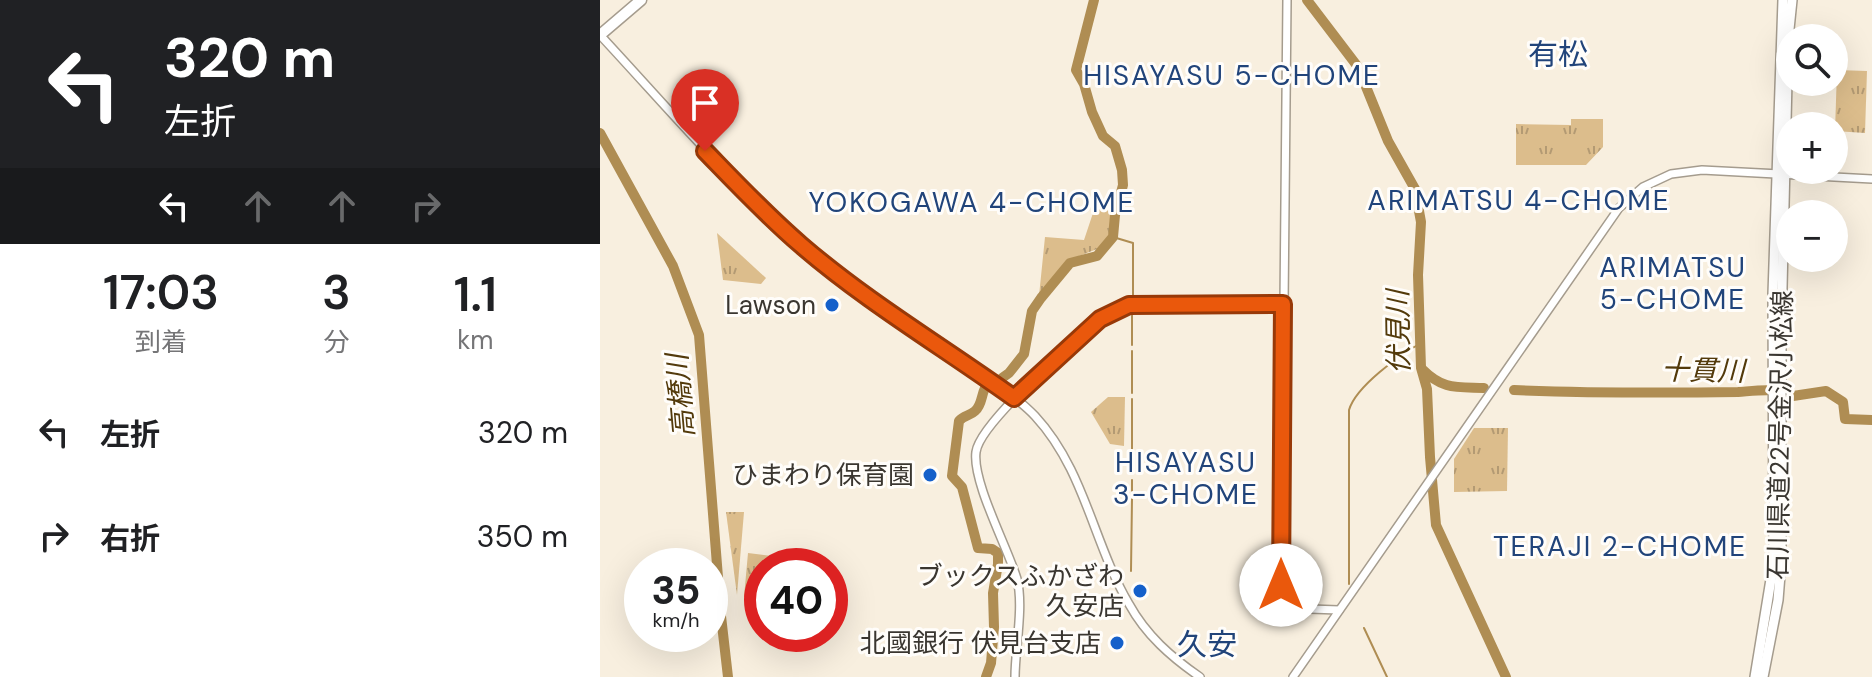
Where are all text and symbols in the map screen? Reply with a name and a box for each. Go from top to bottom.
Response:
text: 320 m [164,21,335,94]
map controls [1776,24,1848,272]
button: search [1776,24,1848,96]
icon: left [32,32,136,136]
district label: 有松 [1528,35,1588,74]
district label: HISAYASU 5-CHOME [1083,57,1381,94]
pin [671,69,739,151]
icon: arrive [683,81,727,125]
text: 左折 [164,98,236,145]
button: + [1776,112,1848,184]
district label: ARIMATSU 4-CHOME [1367,182,1671,219]
icon: left [152,184,196,228]
icon: ahead [236,184,280,228]
icon: ahead [320,184,364,228]
icon: right [404,184,448,228]
district label: YOKOGAWA 4-CHOME [809,184,1135,221]
button: − [1776,200,1848,272]
district label: ARIMATSU 5-CHOME [1599,249,1747,318]
text: 17:03 [103,261,219,324]
text: 3 [322,261,351,324]
text: 1.1 [454,263,497,326]
water label: 伏見川 [1379,287,1418,374]
place label: Lawson [725,288,816,322]
street label: 石川県道22号金沢小松線 [1760,290,1800,580]
marker: Lawson [823,296,841,314]
text: km [457,323,494,357]
text: 到着 [135,325,187,359]
text: 分 [323,325,349,359]
water label: 高橋川 [658,350,703,439]
water label: 十貫川 [1661,351,1748,390]
icon: left [32,410,76,454]
text: 320 m [478,413,568,452]
text: 左折 [100,415,160,454]
district label: HISAYASU 3-CHOME [1113,444,1259,513]
place label: ひまわり保育園 [732,458,914,492]
marker: ひまわり保育園 [921,466,939,484]
icon: right [32,514,76,558]
text: 350 m [477,517,568,556]
text: 右折 [100,519,160,558]
district label: TERAJI 2-CHOME [1493,528,1747,565]
position arrow [1239,543,1323,627]
speed limit sign: 40 [744,548,848,652]
place label: ブックスふかざわ 久安店 [917,559,1124,623]
text: 35 [652,564,701,616]
marker: ブックスふかざわ 久安店 [1131,582,1149,600]
text: km/h [652,607,700,633]
district label: 久安 [1177,625,1237,664]
place label: 北國銀行 伏見台支店 [860,626,1101,660]
marker: 北國銀行 伏見台支店 [1108,634,1126,652]

